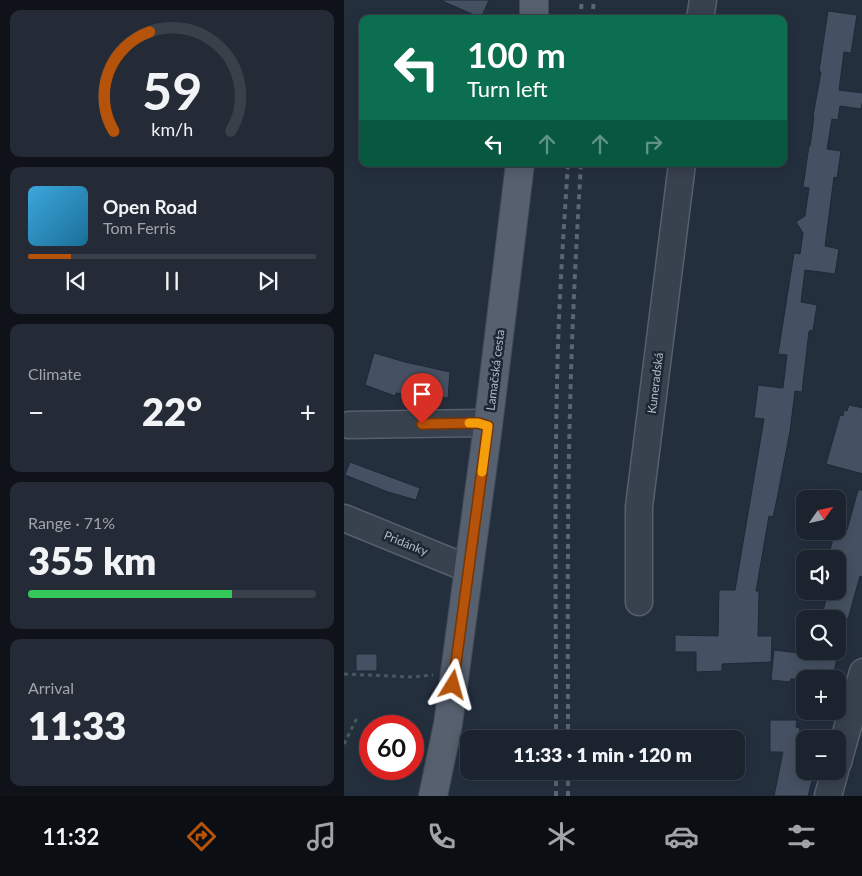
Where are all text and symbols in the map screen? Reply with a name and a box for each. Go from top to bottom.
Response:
text: 100 m [467,33,566,75]
icon: left [384,35,449,100]
text: 59 [142,59,202,121]
text: Turn left [467,75,548,102]
text: km/h [151,118,193,140]
icon: left [480,130,508,158]
icon: ahead [533,130,561,158]
icon: ahead [586,130,614,158]
icon: right [639,130,667,158]
text: Open Road [103,195,197,218]
text: Tom Ferris [103,218,176,237]
icon: previous [62,267,90,295]
icon: pause [158,267,186,295]
icon: next [254,267,282,295]
street label: Lamačská cesta [483,329,507,411]
street label: Kuneradská [644,351,666,414]
text: Climate [28,364,81,383]
pin [401,373,443,424]
icon: arrive [408,380,436,408]
text: 22° [142,388,202,434]
text: − [28,395,44,429]
text: + [300,395,316,429]
north arrow [796,490,846,540]
map controls [796,490,846,780]
text: Range · 71% [28,513,115,532]
street label: Pridánky [382,527,431,559]
text: 355 km [28,537,156,583]
button: sound [796,550,846,600]
button: search [796,610,846,660]
position arrow [426,658,478,710]
button: + [796,670,846,720]
text: Arrival [28,678,74,697]
text: 11:33 [28,702,126,748]
speed limit sign: 60 [359,715,424,780]
button: − [796,730,846,780]
text: 11:33 · 1 min · 120 m [513,743,692,766]
icon: directions [184,819,219,854]
icon: music [304,819,339,854]
icon: phone [424,819,459,854]
icon: climate [544,819,579,854]
icon: car [664,819,699,854]
icon: filters [784,819,819,854]
text: 11:32 [43,823,99,850]

